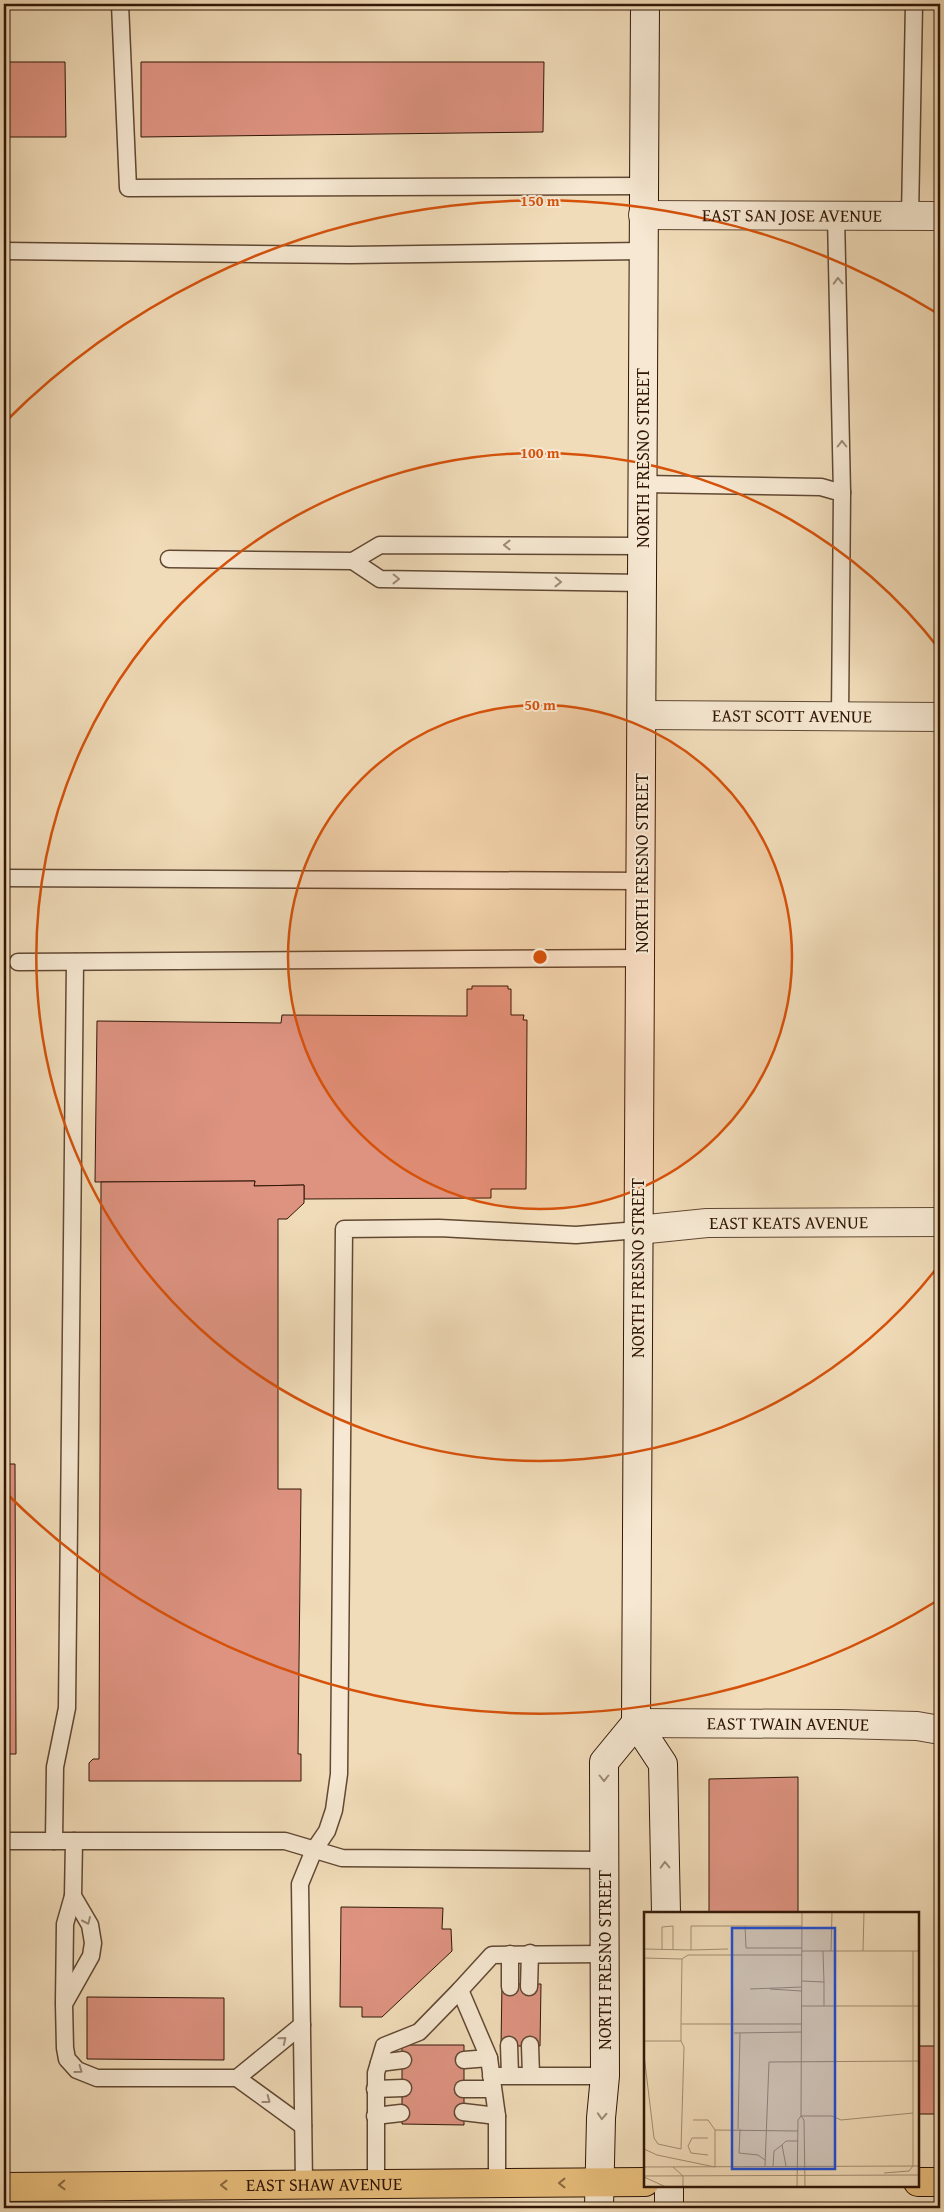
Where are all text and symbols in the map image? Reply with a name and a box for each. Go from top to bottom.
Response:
text: 150 m [520,190,560,211]
street label: EAST SAN JOSE AVENUE [702,201,882,229]
one-way arrow [833,277,843,285]
street label: NORTH FRESNO STREET [629,368,656,548]
one-way arrow [837,440,847,448]
text: 100 m [520,442,560,463]
one-way arrow [503,540,510,550]
one-way arrow [392,574,400,584]
one-way arrow [555,576,563,587]
text: 50 m [524,694,556,715]
street label: EAST SCOTT AVENUE [712,701,872,730]
street label: NORTH FRESNO STREET [628,773,655,953]
centre of rings [531,948,549,966]
street label: NORTH FRESNO STREET [624,1178,651,1358]
street label: EAST KEATS AVENUE [709,1208,868,1236]
street label: EAST TWAIN AVENUE [707,1709,869,1738]
one-way arrow [599,1774,609,1782]
one-way arrow [660,1860,670,1868]
street label: NORTH FRESNO STREET [591,1870,618,2050]
inset map [644,1912,919,2187]
one-way arrow [80,1916,90,1925]
one-way arrow [278,2037,287,2046]
one-way arrow [73,2064,83,2073]
one-way arrow [261,2094,270,2102]
one-way arrow [596,2112,607,2120]
street label: EAST SHAW AVENUE [246,2170,402,2198]
one-way arrow [557,2178,565,2188]
one-way arrow [57,2180,65,2191]
one-way arrow [220,2180,228,2190]

